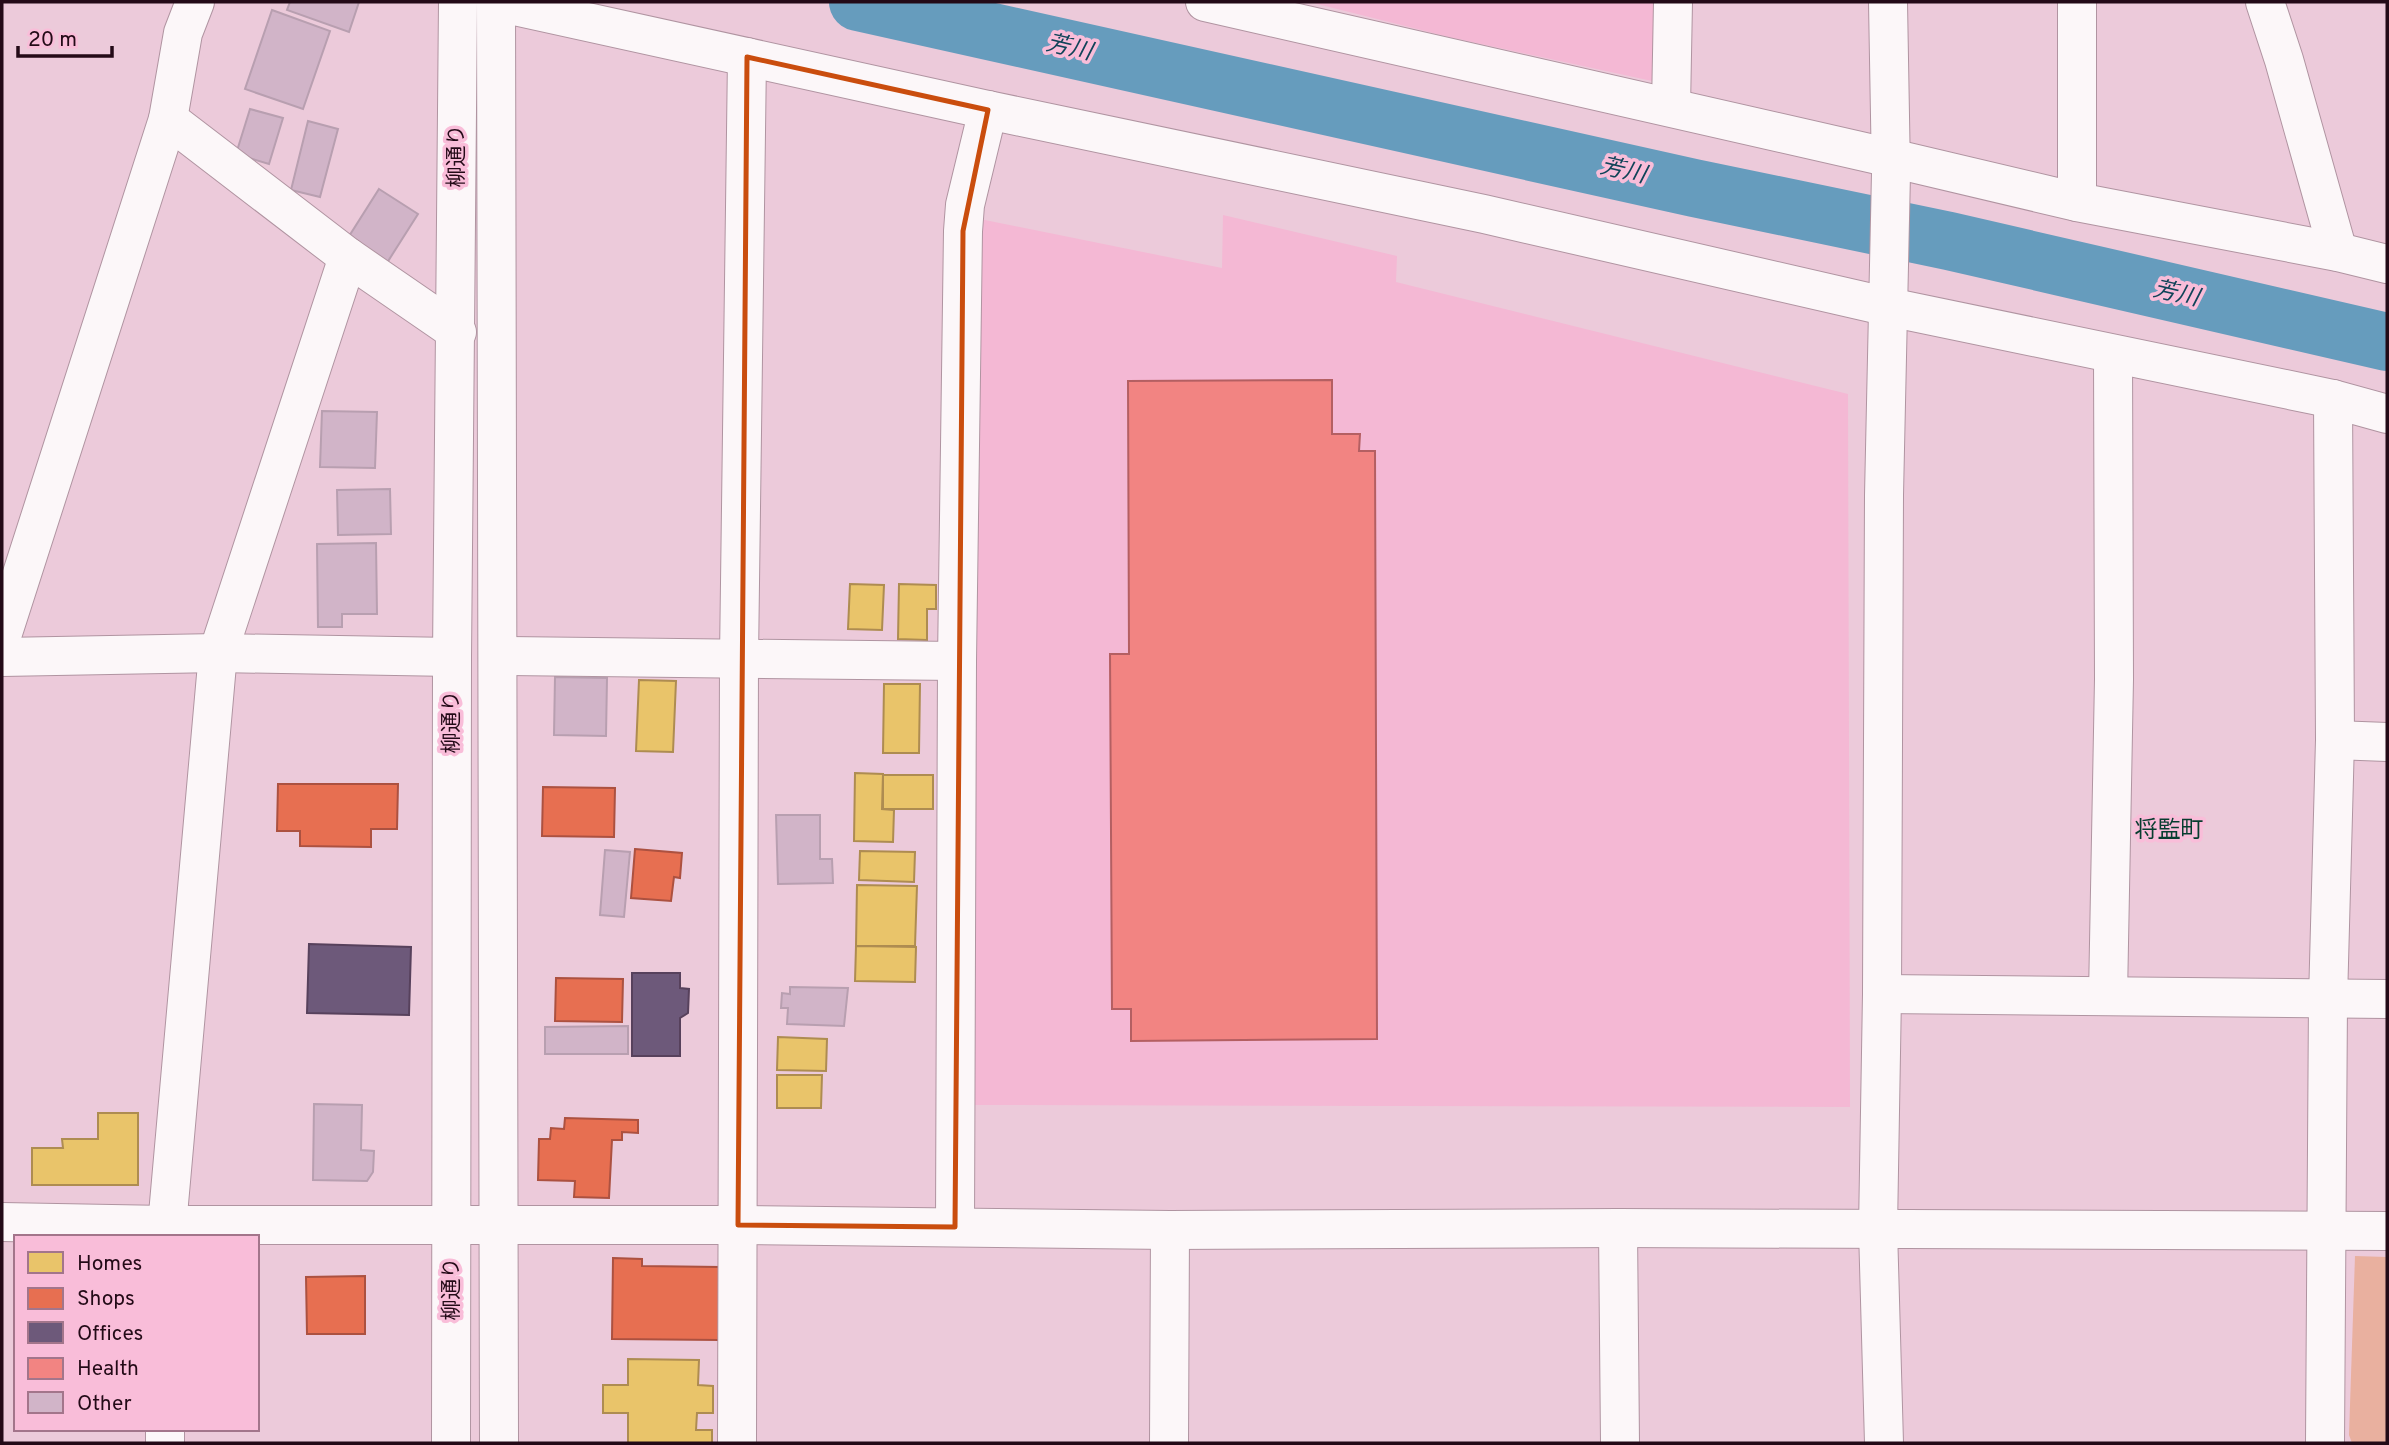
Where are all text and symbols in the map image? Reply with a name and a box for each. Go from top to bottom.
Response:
scale bar [18,14,112,58]
text: 20 m [28,27,77,54]
water label: 芳川 [1043,30,1098,69]
street label: 柳通り [444,125,471,188]
water label: 芳川 [1597,153,1652,192]
water label: 芳川 [2150,276,2205,315]
street label: 柳通り [439,691,466,754]
district label: 将監町 [2135,817,2204,846]
legend [14,1235,259,1431]
text: Homes [77,1251,142,1278]
street label: 柳通り [439,1258,466,1321]
text: Shops [77,1286,135,1313]
text: Offices [77,1321,143,1348]
text: Health [77,1356,139,1383]
text: Other [77,1391,132,1418]

